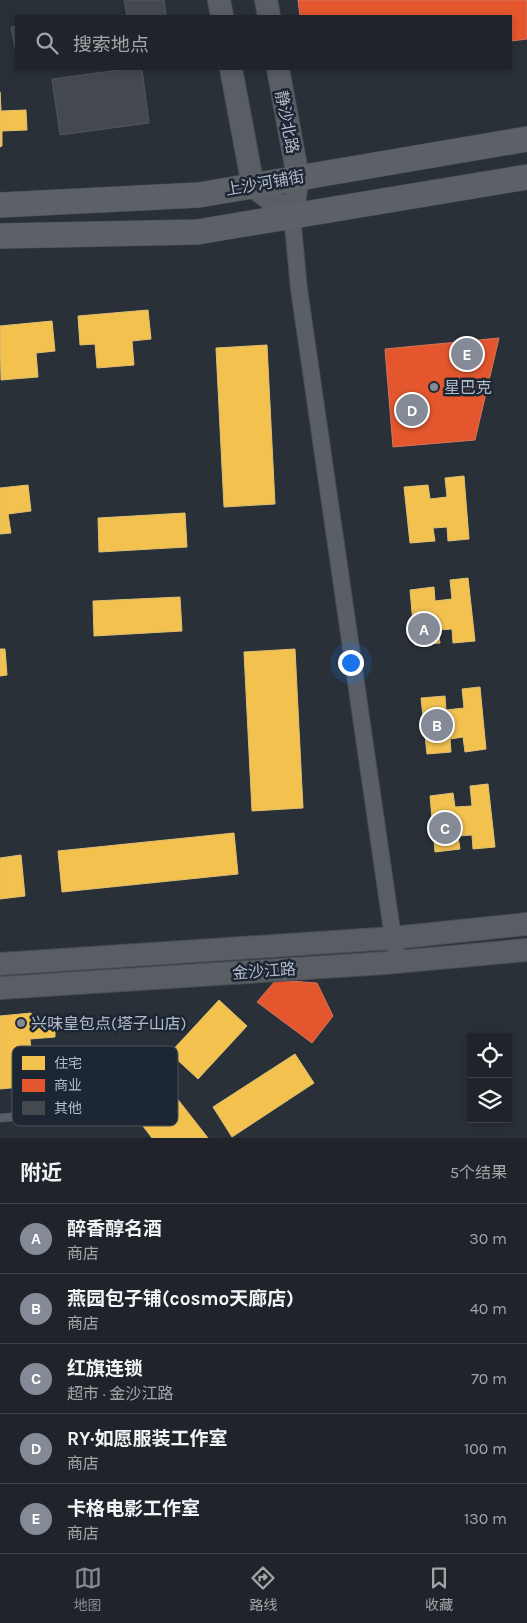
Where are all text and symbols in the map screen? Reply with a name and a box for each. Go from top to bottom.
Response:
search box [15,15,512,70]
icon: search [33,29,61,57]
text: 搜索地点 [73,34,149,56]
street label: 静沙北路 [272,89,302,155]
street label: 上沙河铺街 [224,167,306,199]
pin: E [451,335,483,373]
place label: 星巴克 [444,378,492,397]
marker: 星巴克 [428,381,440,393]
pin: D [396,391,428,429]
pin: A [408,610,440,648]
your location [338,650,364,676]
pin: B [421,706,453,744]
pin: C [429,809,461,847]
street label: 金沙江路 [231,959,297,983]
place label: 兴味皇包点(塔子山店) [31,1014,186,1033]
marker: 兴味皇包点(塔子山店) [15,1017,27,1029]
map controls [467,1033,512,1123]
button: locate [467,1033,512,1078]
legend [12,1046,178,1126]
text: 住宅 [54,1055,82,1072]
text: 商业 [54,1077,82,1094]
button: layers [467,1078,512,1123]
text: 其他 [54,1100,82,1117]
text: 附近 [20,1161,62,1185]
text: 5个结果 [450,1163,507,1182]
text: 醉香醇名酒 [67,1218,162,1240]
text: A [31,1229,41,1248]
text: 30 m [469,1229,507,1248]
text: 商店 [67,1244,99,1263]
text: 燕园包子铺(cosmo天廊店) [67,1288,294,1310]
text: B [31,1299,41,1318]
text: 40 m [470,1299,507,1318]
text: 商店 [67,1314,99,1333]
text: 红旗连锁 [67,1358,143,1380]
text: C [31,1369,41,1388]
text: 70 m [471,1369,507,1388]
text: 超市 · 金沙江路 [67,1384,173,1403]
text: RY·如愿服装工作室 [67,1428,227,1450]
text: D [31,1439,41,1458]
text: 100 m [464,1439,507,1458]
text: 商店 [67,1454,99,1473]
text: 卡格电影工作室 [67,1498,200,1520]
text: E [31,1509,41,1528]
text: 130 m [464,1509,507,1528]
text: 商店 [67,1524,99,1543]
tab: 地图 [74,1564,102,1614]
tab: 路线 [249,1564,277,1614]
tab: 收藏 [425,1564,453,1614]

